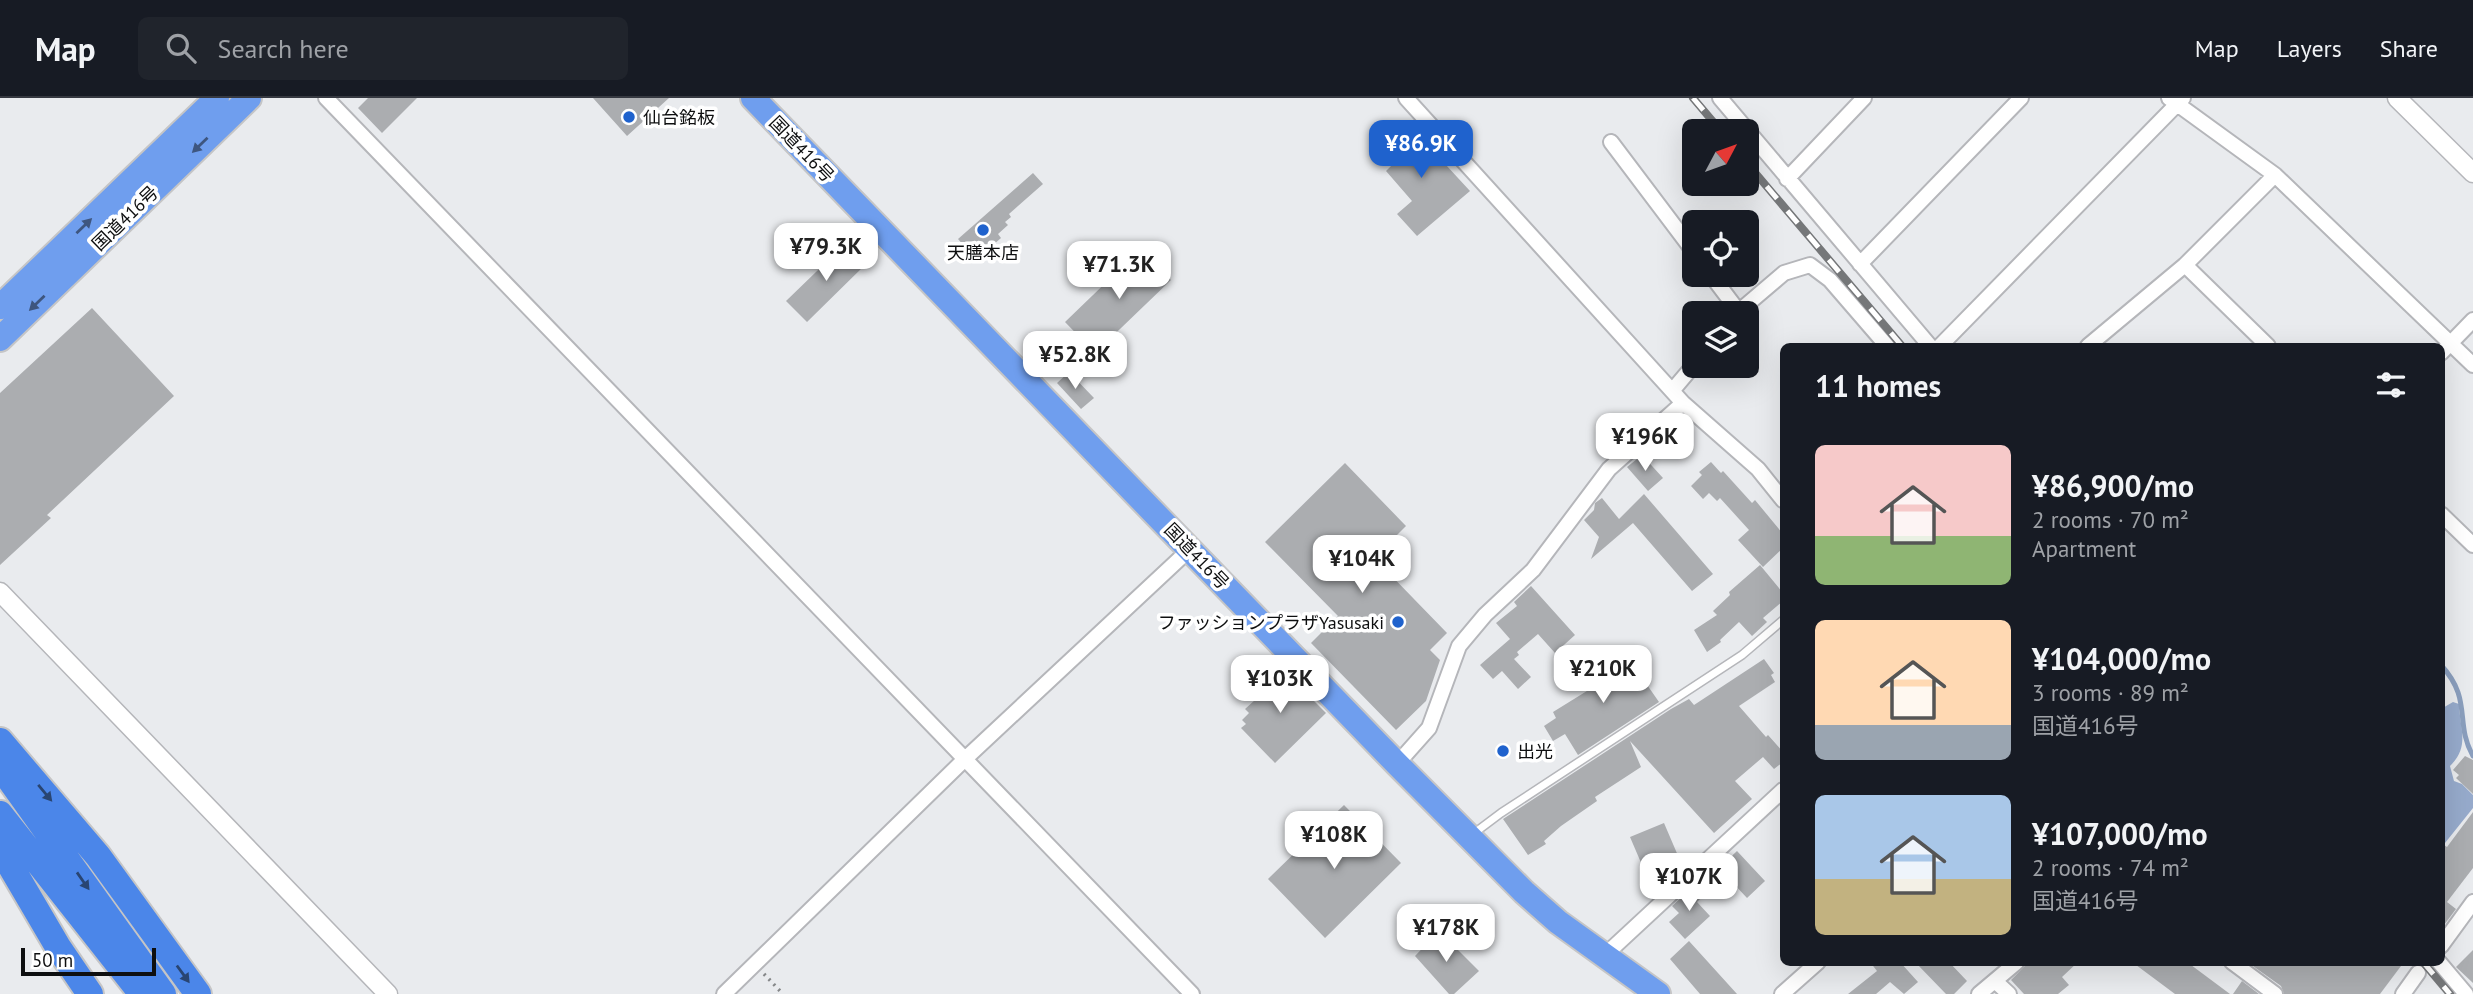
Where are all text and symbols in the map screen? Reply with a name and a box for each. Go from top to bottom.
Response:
search box [138,17,628,80]
text: Map [35,27,96,70]
icon: search [162,29,200,67]
text: Search here [218,32,349,65]
text: Map [2195,33,2239,64]
text: Layers [2277,33,2342,64]
text: Share [2380,33,2438,64]
place label: 仙台銘板 [643,106,715,129]
marker: 仙台銘板 [621,109,637,125]
street label: 国道416号 [765,111,839,187]
north arrow [1682,119,1759,196]
map controls [1682,119,1759,378]
pin: ¥86.9K [1364,120,1478,180]
text: ¥86.9K [1385,128,1457,157]
one-way arrow [192,137,209,153]
street label: 国道416号 [87,181,163,255]
button: locate [1682,210,1759,287]
one-way arrow [76,217,93,234]
marker: 天膳本店 [975,222,991,238]
pin: ¥79.3K [769,223,883,283]
text: ¥79.3K [790,231,862,260]
place label: 天膳本店 [947,241,1019,264]
pin: ¥71.3K [1062,242,1176,301]
text: ¥71.3K [1083,249,1155,278]
one-way arrow [28,295,45,312]
button: layers [1682,301,1759,378]
pin: ¥52.8K [1018,331,1132,391]
text: ¥52.8K [1039,339,1111,368]
text: 11 homes [1815,366,1941,405]
icon: filters [2372,366,2410,404]
pin: ¥196K [1596,414,1694,473]
text: ¥196K [1612,421,1678,450]
text: ¥86,900/mo [2032,466,2194,505]
icon: home [1871,473,1955,557]
text: 2 rooms · 70 m² [2032,505,2189,534]
street label: 国道416号 [1160,518,1234,594]
text: Apartment [2032,534,2136,563]
pin: ¥104K [1313,536,1411,595]
text: ¥104K [1329,543,1395,572]
place label: ファッションプラザYasusaki [1158,611,1384,634]
marker: ファッションプラザYasusaki [1390,614,1406,630]
text: ¥104,000/mo [2032,639,2211,678]
pin: ¥210K [1554,646,1652,705]
icon: home [1871,648,1955,732]
text: ¥210K [1570,653,1636,682]
pin: ¥103K [1231,656,1329,715]
text: ¥103K [1247,663,1313,692]
text: 3 rooms · 89 m² [2032,678,2189,707]
text: 国道416号 [2032,711,2139,740]
place label: 出光 [1517,740,1553,763]
marker: 出光 [1495,743,1511,759]
one-way arrow [37,784,52,801]
pin: ¥108K [1285,812,1383,871]
text: ¥107,000/mo [2032,814,2208,853]
text: ¥108K [1301,819,1367,848]
icon: home [1871,823,1955,907]
text: 2 rooms · 74 m² [2032,853,2189,882]
pin: ¥107K [1640,854,1738,913]
text: ¥107K [1656,861,1722,890]
one-way arrow [76,872,90,890]
text: 国道416号 [2032,886,2139,915]
pin: ¥178K [1397,904,1495,964]
text: ¥178K [1413,912,1479,941]
scale bar [21,945,156,977]
text: 50 m [32,948,73,972]
one-way arrow [176,964,190,983]

